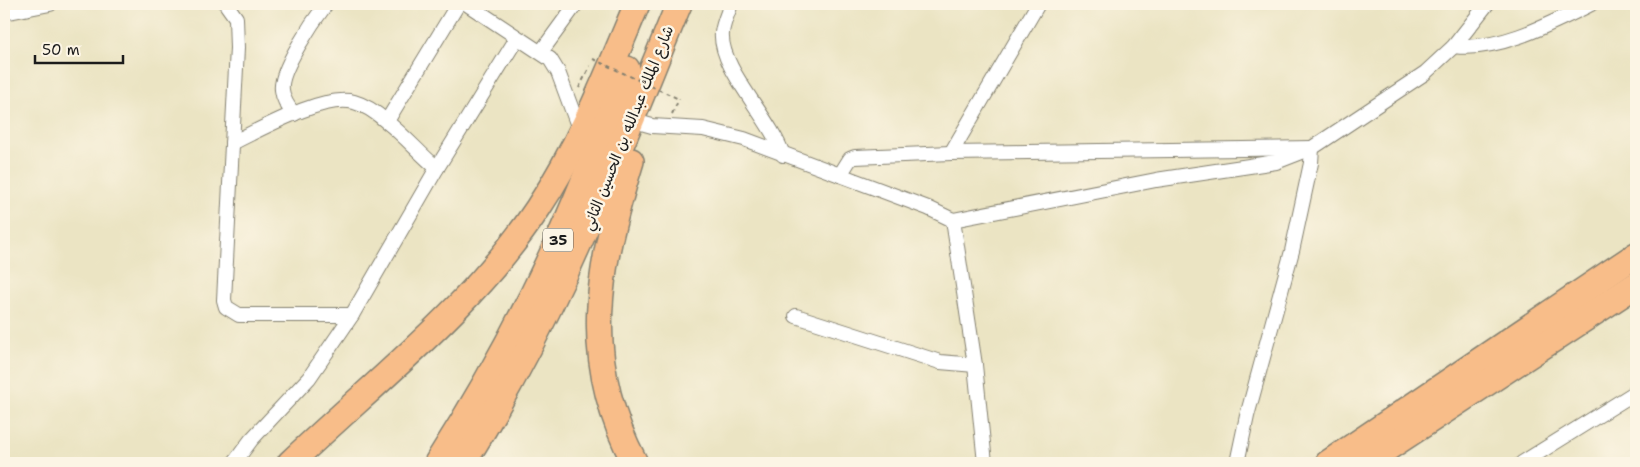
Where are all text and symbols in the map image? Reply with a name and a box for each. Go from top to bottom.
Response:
street label: شارع الملك عبدالله بن الحسين الثاني [578,23,681,234]
scale bar [35,32,122,64]
text: 50 m [42,40,80,60]
road number: 35 [543,228,573,252]

